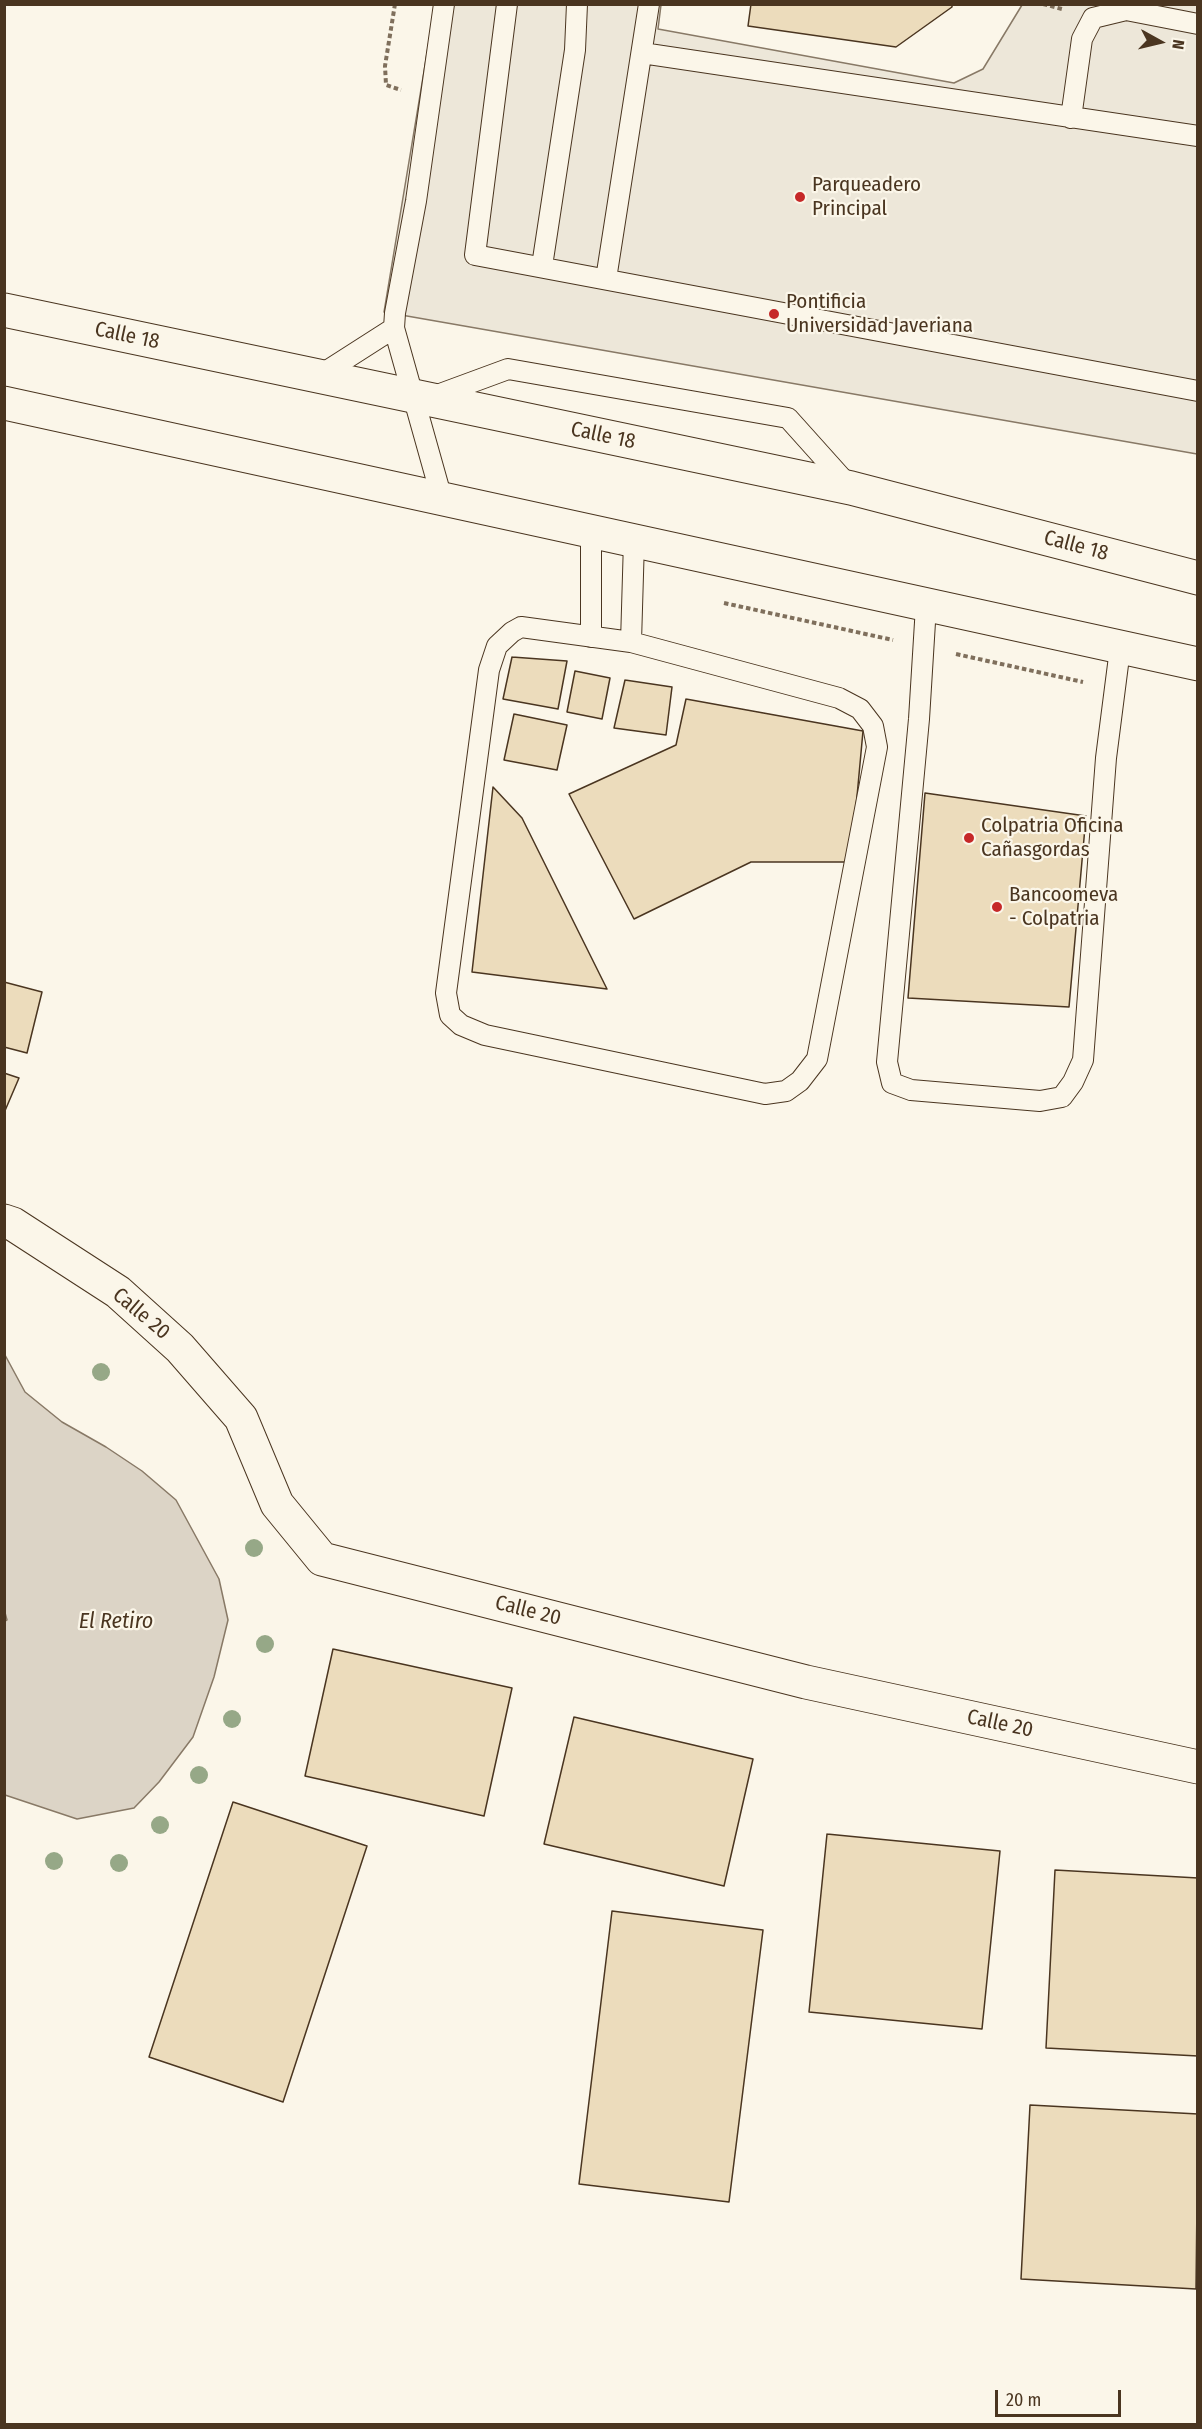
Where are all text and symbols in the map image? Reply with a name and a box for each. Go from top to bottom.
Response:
north arrow [1130,12,1190,72]
text: N [1168,39,1188,51]
place label: Parqueadero Principal [812,172,921,222]
marker: Parqueadero Principal [793,190,807,204]
place label: Pontificia Universidad Javeriana [786,289,973,339]
marker: Pontificia Universidad Javeriana [767,307,781,321]
street label: Calle 18 [92,317,162,355]
street label: Calle 18 [568,417,638,455]
street label: Calle 18 [1041,525,1111,567]
place label: Colpatria Oficina Cañasgordas [981,813,1124,863]
marker: Colpatria Oficina Cañasgordas [962,831,976,845]
place label: Bancoomeva - Colpatria [1009,882,1118,932]
marker: Bancoomeva - Colpatria [990,900,1004,914]
street label: Calle 20 [107,1283,175,1345]
street label: Calle 20 [492,1591,564,1631]
water label: El Retiro [79,1609,153,1635]
street label: Calle 20 [965,1705,1035,1743]
scale bar [998,2378,1124,2416]
text: 20 m [1006,2389,1041,2411]

